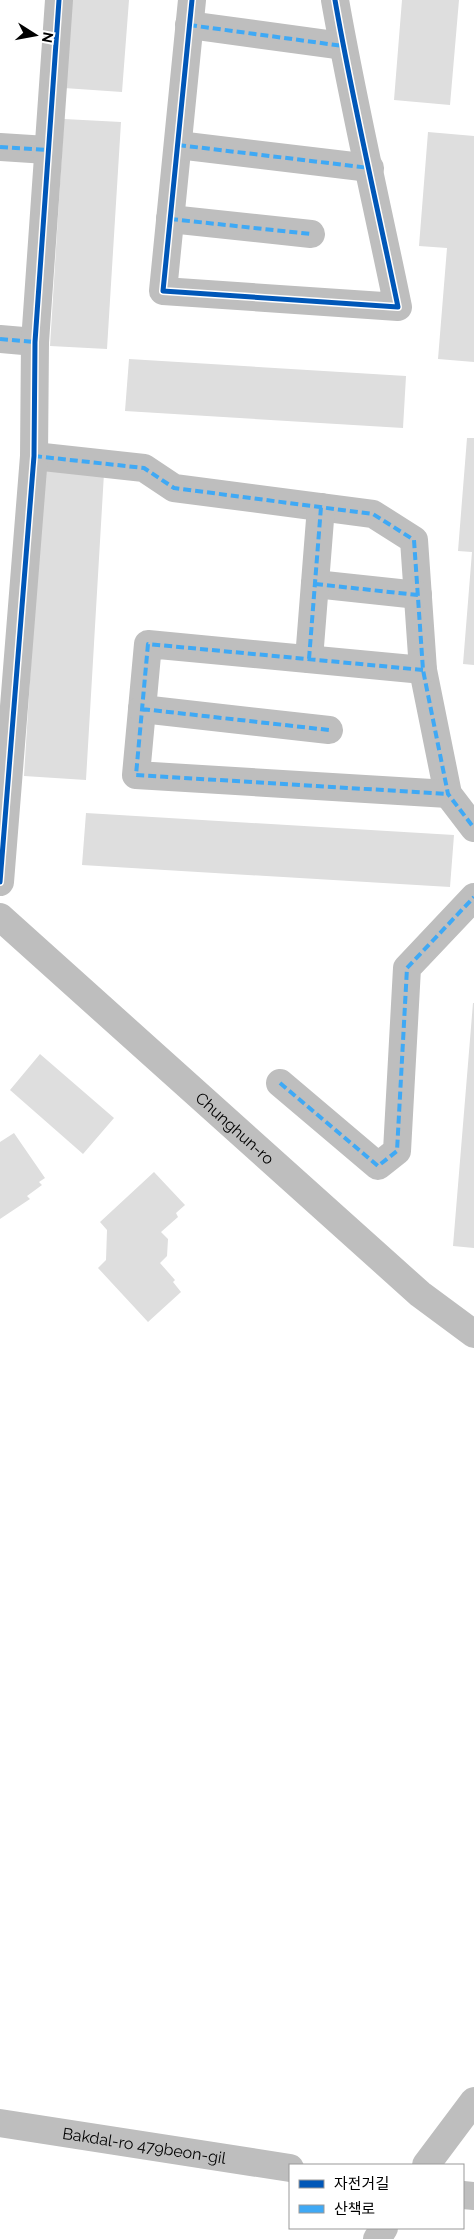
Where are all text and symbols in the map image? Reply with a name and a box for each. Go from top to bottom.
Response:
north arrow [10,10,60,60]
text: N [39,31,57,44]
street label: Chunghun-ro [192,1088,278,1169]
street label: Bakdal-ro 479beon-gil [61,2124,228,2168]
legend [289,2164,464,2229]
text: 자전거길 [334,2175,389,2193]
text: 산책로 [334,2200,375,2218]

